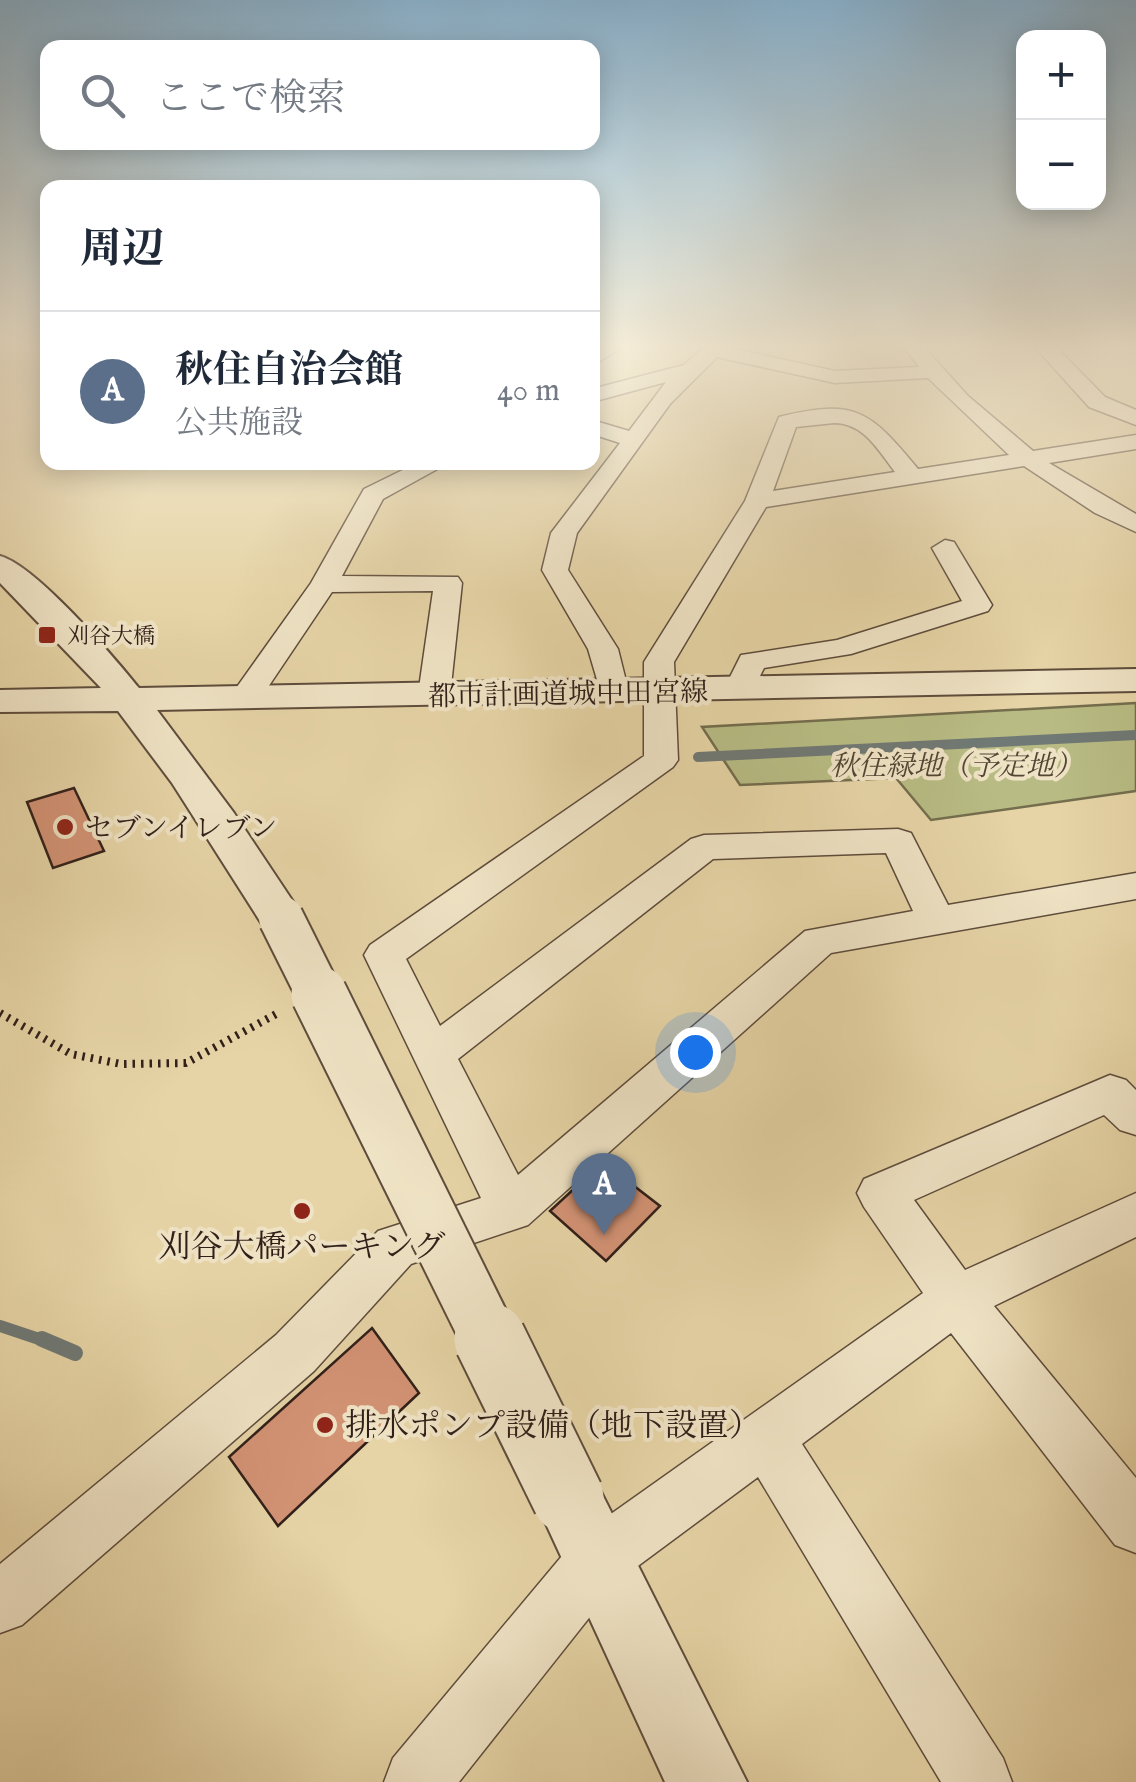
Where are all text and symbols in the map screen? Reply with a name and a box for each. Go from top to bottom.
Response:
map controls [1016,30,1106,210]
button: + [1016,30,1106,120]
search box [40,40,600,150]
icon: search [75,68,130,123]
text: ここで検索 [155,76,345,124]
button: − [1016,120,1106,210]
text: 周辺 [80,224,164,277]
text: 秋住自治会館 [175,348,403,396]
text: A [102,371,123,412]
text: 40 m [497,371,560,412]
text: 公共施設 [175,404,303,445]
place label: 刈谷大橋 [67,623,155,651]
marker: 刈谷大橋 [36,624,58,646]
street label: 都市計画道城中田宮線 [428,676,708,715]
park label: 秋住緑地（予定地） [830,750,1082,785]
place label: セブンイレブン [85,812,277,847]
marker: セブンイレブン [54,816,76,838]
your location [670,1027,721,1078]
pin: A [572,1152,636,1235]
marker: 刈谷大橋パーキング [291,1200,313,1222]
place label: 刈谷大橋パーキング [158,1228,446,1269]
place label: 排水ポンプ設備（地下設置） [345,1407,761,1448]
marker: 排水ポンプ設備（地下設置） [314,1414,336,1436]

